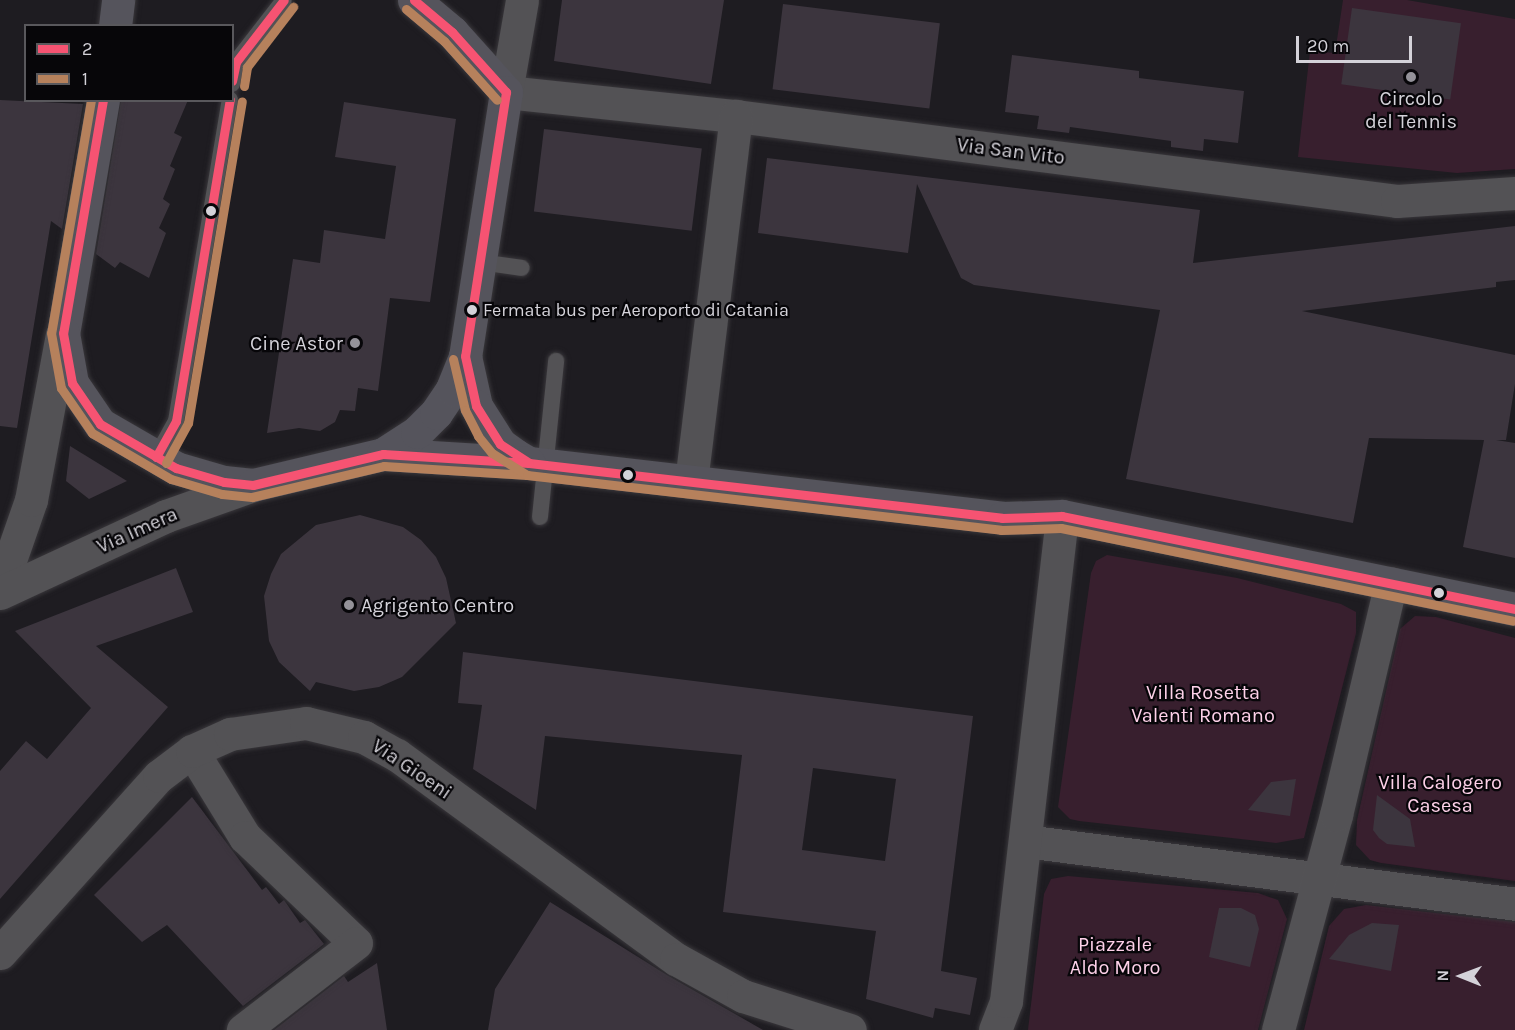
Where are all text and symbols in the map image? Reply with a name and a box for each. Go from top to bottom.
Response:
legend [24,24,234,102]
scale bar [1299,24,1414,62]
text: 20 m [1307,35,1349,57]
text: 2 [82,38,92,60]
text: 1 [82,68,88,90]
marker: Circolo del Tennis [1404,70,1418,84]
place label: Circolo del Tennis [1365,86,1457,133]
street label: Via San Vito [956,132,1066,170]
unlabelled marker [205,205,217,217]
place label: Fermata bus per Aeroporto di Catania [483,299,789,321]
marker: Fermata bus per Aeroporto di Catania [466,304,478,316]
place label: Cine Astor [250,331,343,355]
marker: Cine Astor [348,336,362,350]
unlabelled marker [622,469,634,481]
street label: Via Imera [93,502,181,558]
unlabelled marker [1433,587,1445,599]
place label: Agrigento Centro [361,593,514,617]
marker: Agrigento Centro [342,598,356,612]
park label: Villa Rosetta Valenti Romano [1131,681,1275,728]
street label: Via Gioeni [368,734,456,804]
park label: Villa Calogero Casesa [1378,770,1502,817]
park label: Piazzale Aldo Moro [1070,932,1160,979]
north arrow [1431,946,1491,1006]
text: N [1433,970,1452,982]

